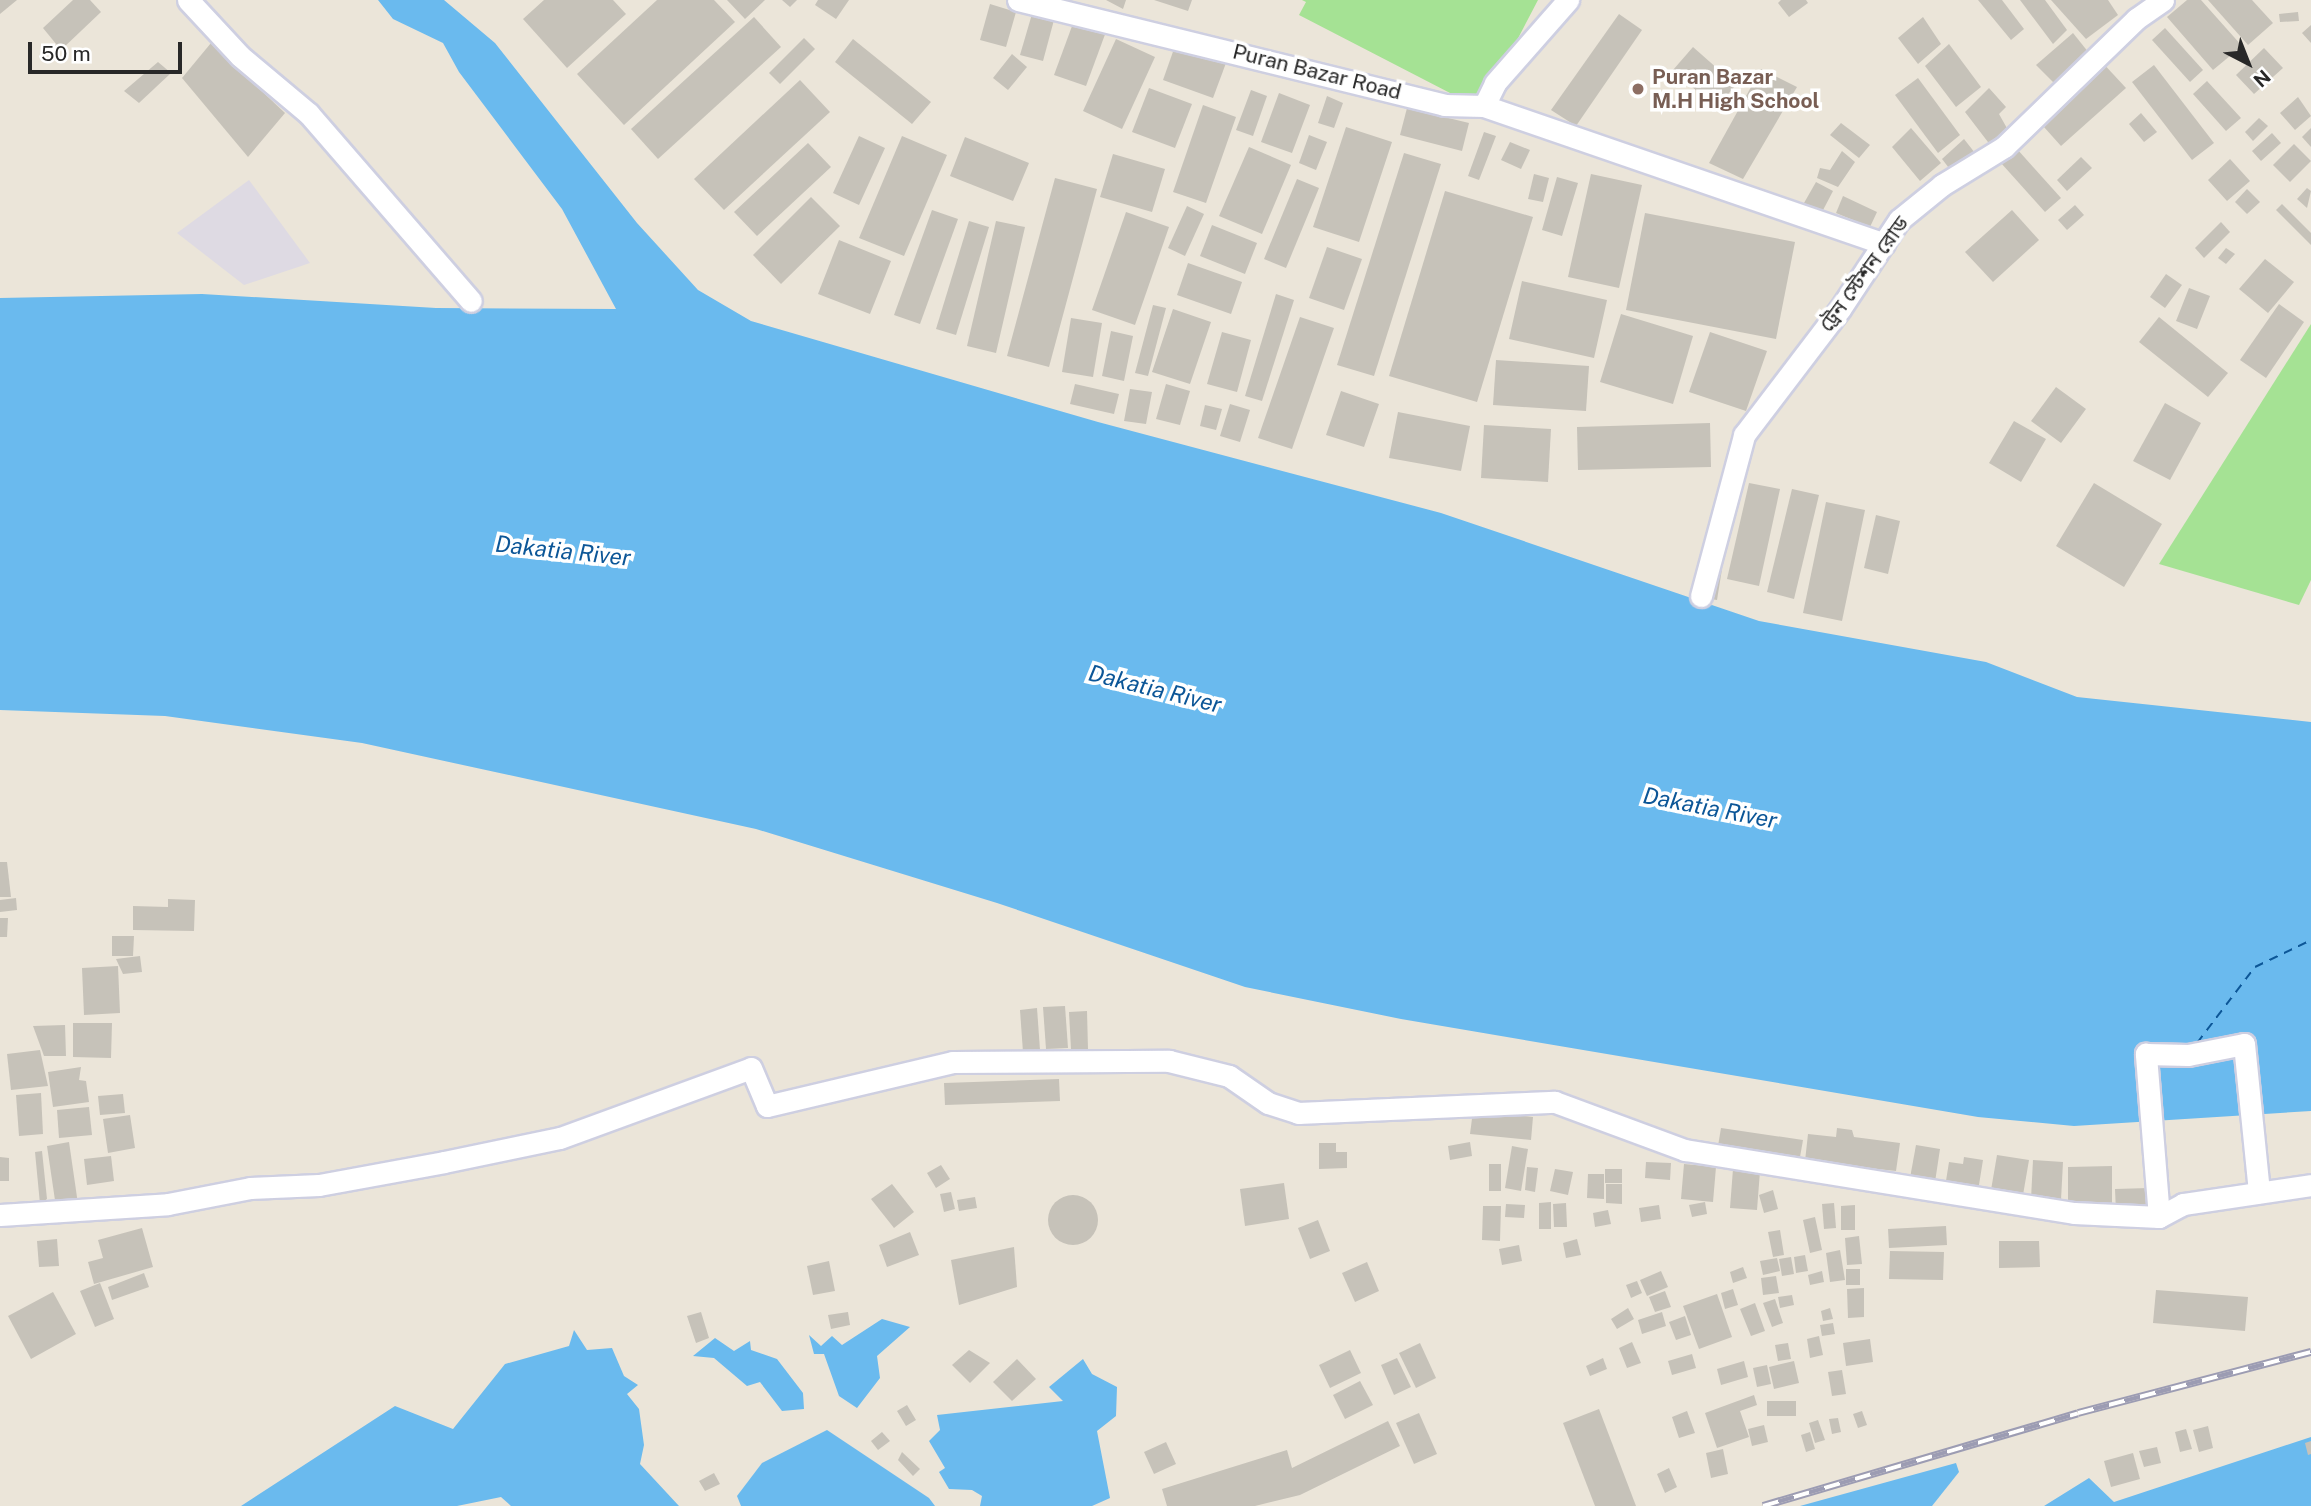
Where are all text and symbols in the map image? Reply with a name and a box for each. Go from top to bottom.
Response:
scale bar [32,28,186,72]
north arrow [2213,28,2283,98]
street label: Puran Bazar Road [1230,39,1404,105]
text: 50 m [41,41,91,66]
place label: Puran Bazar M.H High School [1652,64,1819,114]
text: N [2249,65,2275,92]
marker: Puran Bazar M.H High School [1630,81,1646,97]
street label: ট্রেন স্টেশন রোড [1814,212,1914,336]
water label: Dakatia River [494,530,632,572]
water label: Dakatia River [1086,659,1224,719]
water label: Dakatia River [1640,781,1780,835]

